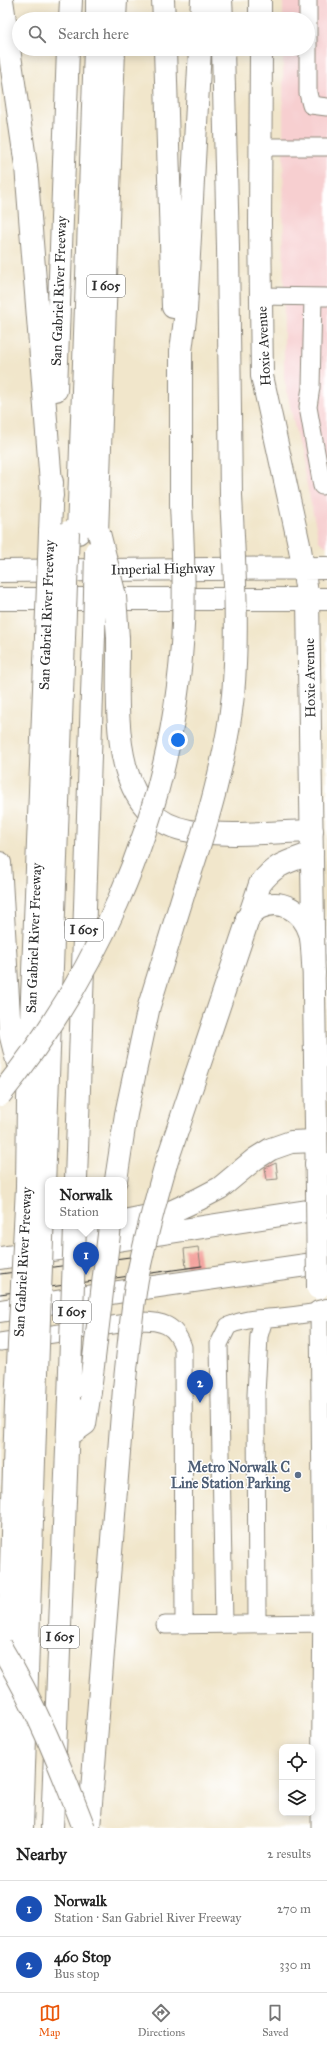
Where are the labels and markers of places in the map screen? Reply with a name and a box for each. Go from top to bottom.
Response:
pin: 1 [73,1242,99,1275]
pin: 2 [187,1370,213,1403]
place label: Metro Norwalk C Line Station Parking [171,1459,290,1493]
marker: Metro Norwalk C Line Station Parking [293,1470,303,1480]

